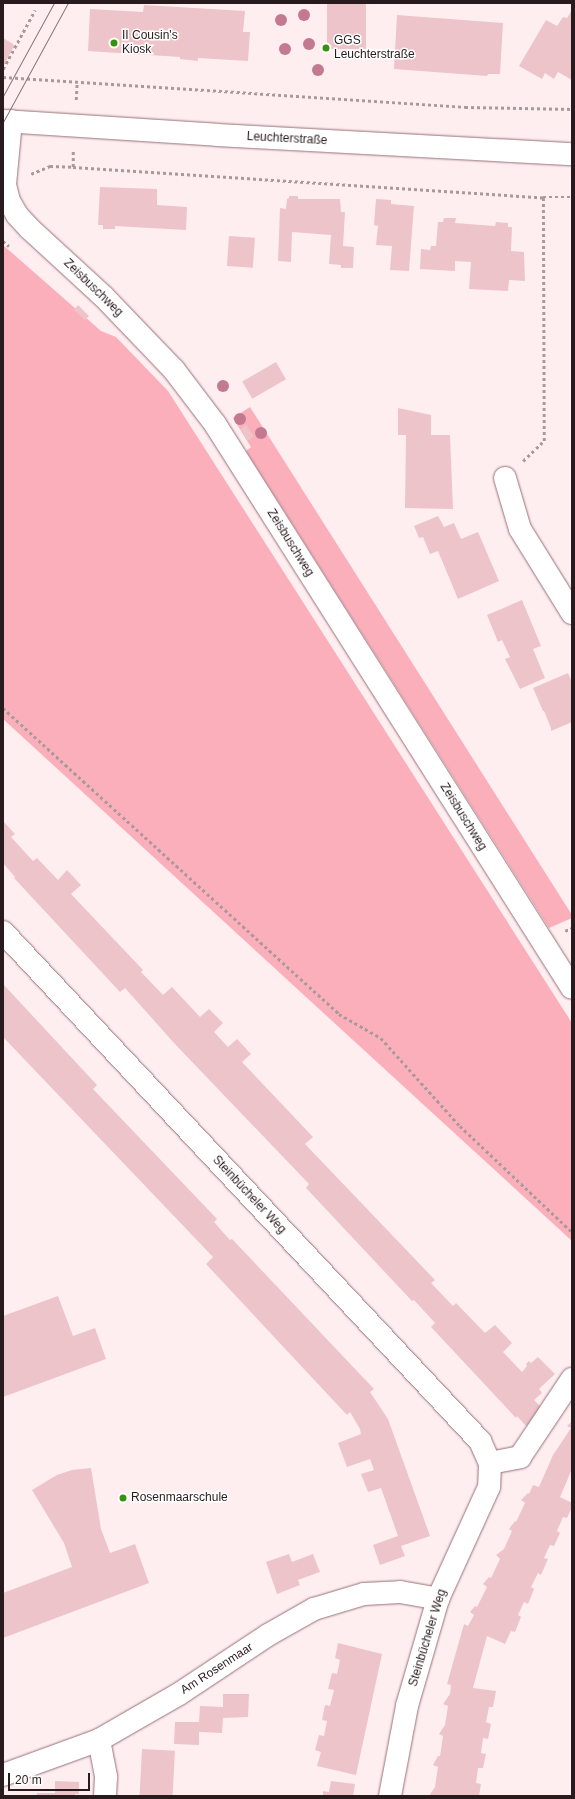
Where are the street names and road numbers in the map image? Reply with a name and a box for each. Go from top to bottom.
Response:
street label: Leuchterstraße [246,130,328,148]
street label: Zeisbuschweg [60,256,126,320]
street label: Zeisbuschweg [264,507,316,579]
street label: Zeisbuschweg [437,781,489,853]
street label: Steinbücheler Weg [209,1153,289,1237]
street label: Steinbücheler Weg [406,1588,450,1688]
street label: Am Rosenmaar [178,1640,256,1698]

